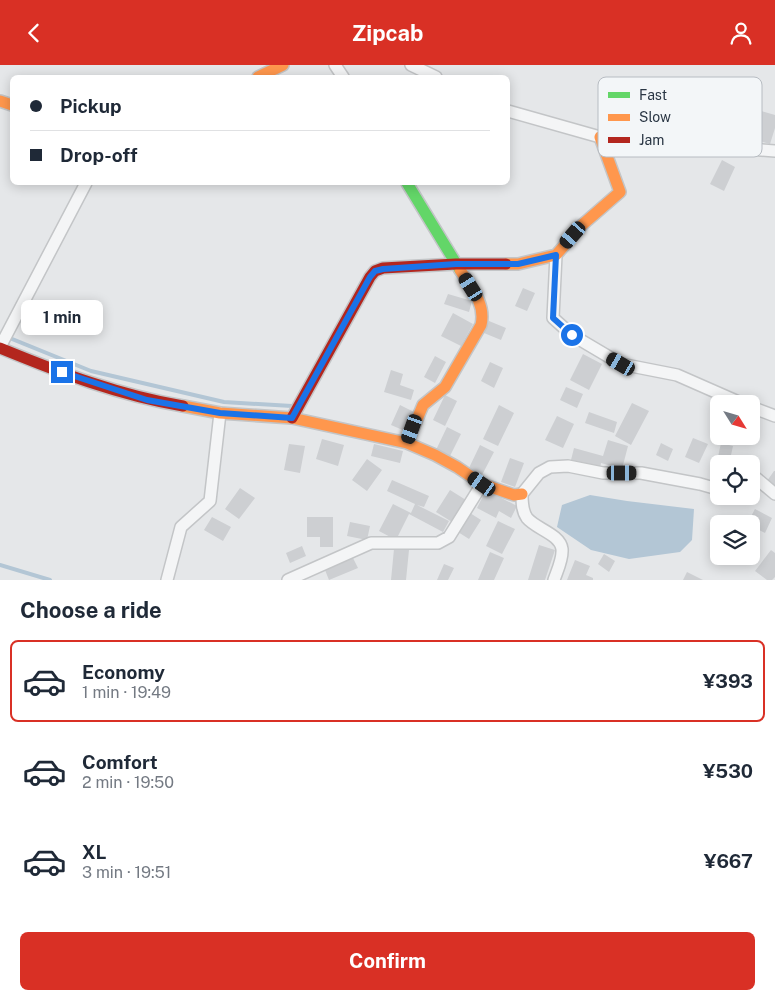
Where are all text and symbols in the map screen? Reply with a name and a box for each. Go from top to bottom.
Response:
icon: back [20,19,48,47]
icon: person [727,19,755,47]
text: Zipcab [352,20,423,46]
legend [598,77,762,157]
text: Fast [639,87,667,103]
text: Pickup [60,95,122,117]
text: Slow [639,109,671,125]
text: Jam [639,132,664,148]
text: Drop-off [60,144,137,166]
car [557,219,588,251]
car [456,270,485,304]
callout: 1 min [21,299,103,335]
text: 1 min [43,308,81,327]
route start [561,324,583,346]
car [604,350,637,378]
route end [51,361,73,383]
north arrow [710,395,760,445]
map controls [710,395,760,565]
car [399,412,424,446]
button: locate [710,455,760,505]
car [607,466,637,481]
car [465,469,498,499]
button: layers [710,515,760,565]
text: Choose a ride [20,597,162,623]
icon: car [22,659,67,704]
text: Economy [82,661,165,683]
text: ¥393 [703,670,753,692]
text: 1 min · 19:49 [82,683,171,702]
icon: car [22,749,67,794]
text: Comfort [82,751,158,773]
text: ¥530 [703,760,753,782]
text: 2 min · 19:50 [82,773,174,792]
icon: car [22,839,67,884]
text: XL [82,841,107,863]
text: ¥667 [704,850,753,872]
text: 3 min · 19:51 [82,863,171,882]
button: Confirm [20,932,755,990]

